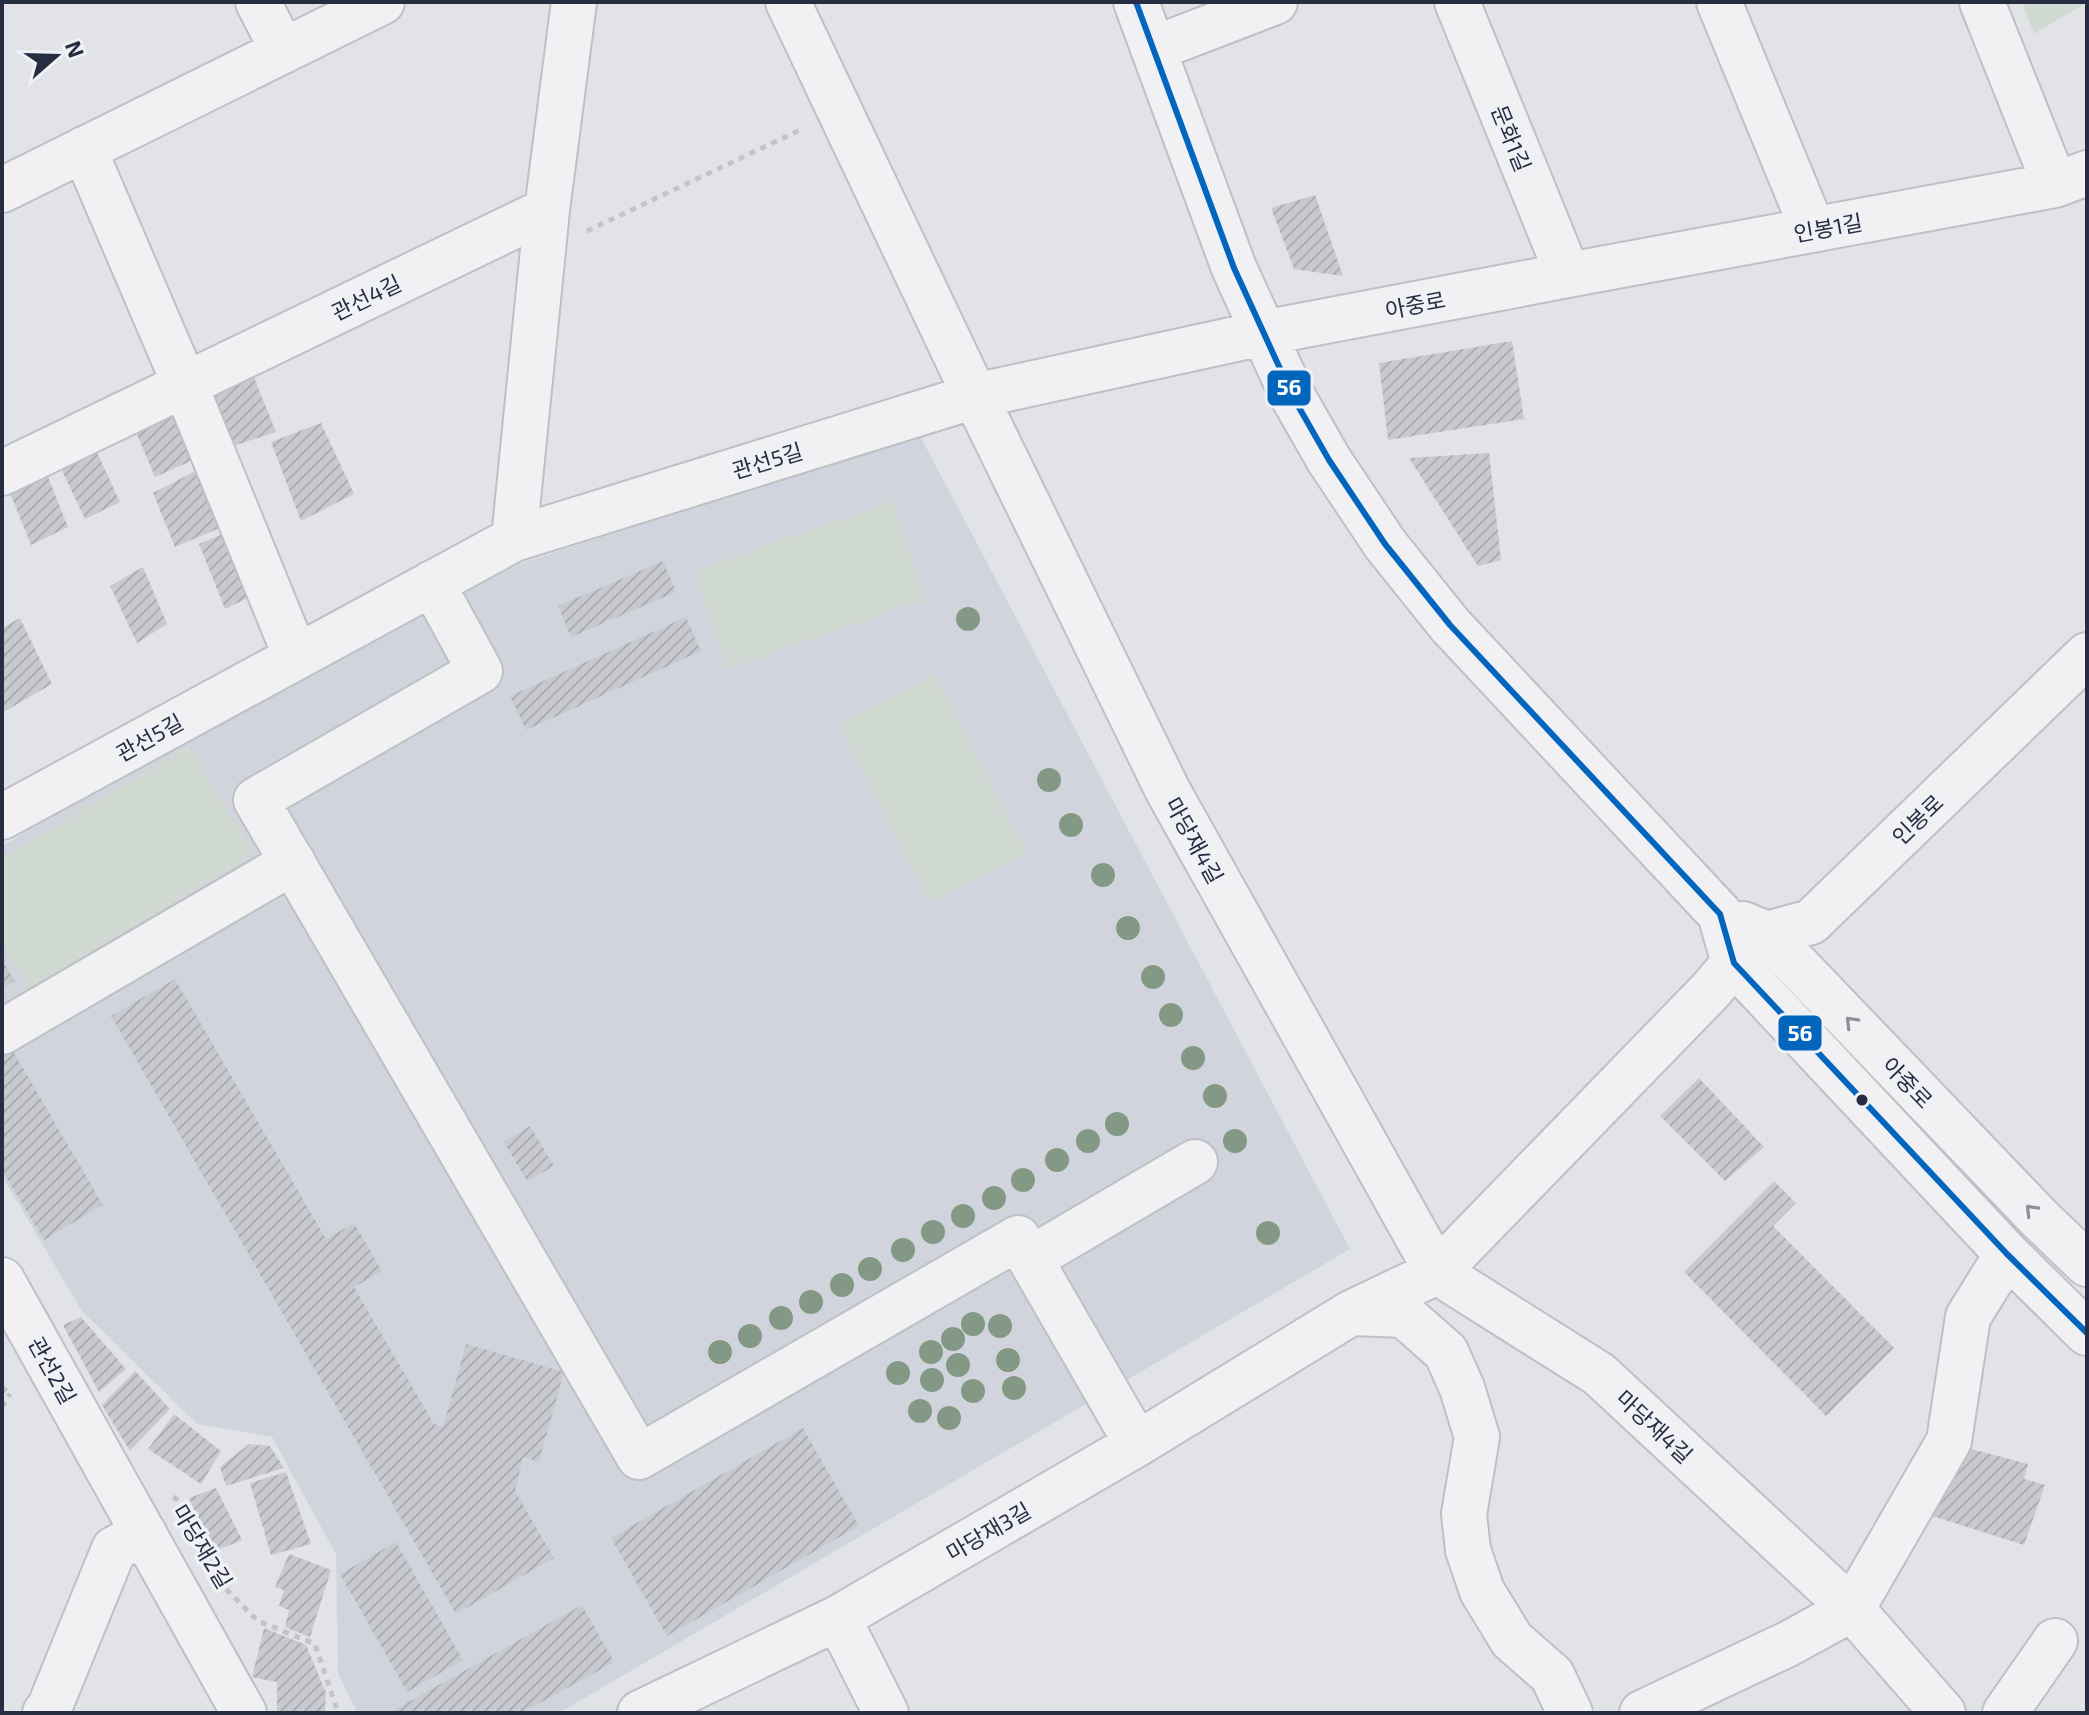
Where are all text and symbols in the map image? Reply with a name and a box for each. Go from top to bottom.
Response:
north arrow [16,16,96,96]
text: N [61,37,91,61]
street label: 문화1길 [1487,101,1537,175]
street label: 인봉1길 [1792,208,1864,246]
street label: 관선4길 [327,269,405,325]
street label: 아중로 [1383,285,1447,323]
line badge: 56 [1266,369,1312,407]
text: 56 [1276,373,1302,399]
street label: 관선5길 [729,437,805,483]
street label: 관선5길 [111,708,187,766]
street label: 인봉로 [1886,789,1948,849]
street label: 마당재4길 [1161,792,1229,888]
line badge: 56 [1777,1014,1823,1052]
one-way arrow [1846,1017,1861,1031]
text: 56 [1787,1019,1813,1045]
street label: 아중로 [1878,1051,1938,1113]
unlabelled marker [1854,1092,1870,1108]
one-way arrow [2026,1205,2040,1219]
street label: 관선2길 [24,1332,82,1408]
street label: 마당재4길 [1612,1384,1698,1468]
street label: 마당재3길 [941,1496,1035,1566]
street label: 마당재2길 [168,1499,238,1593]

